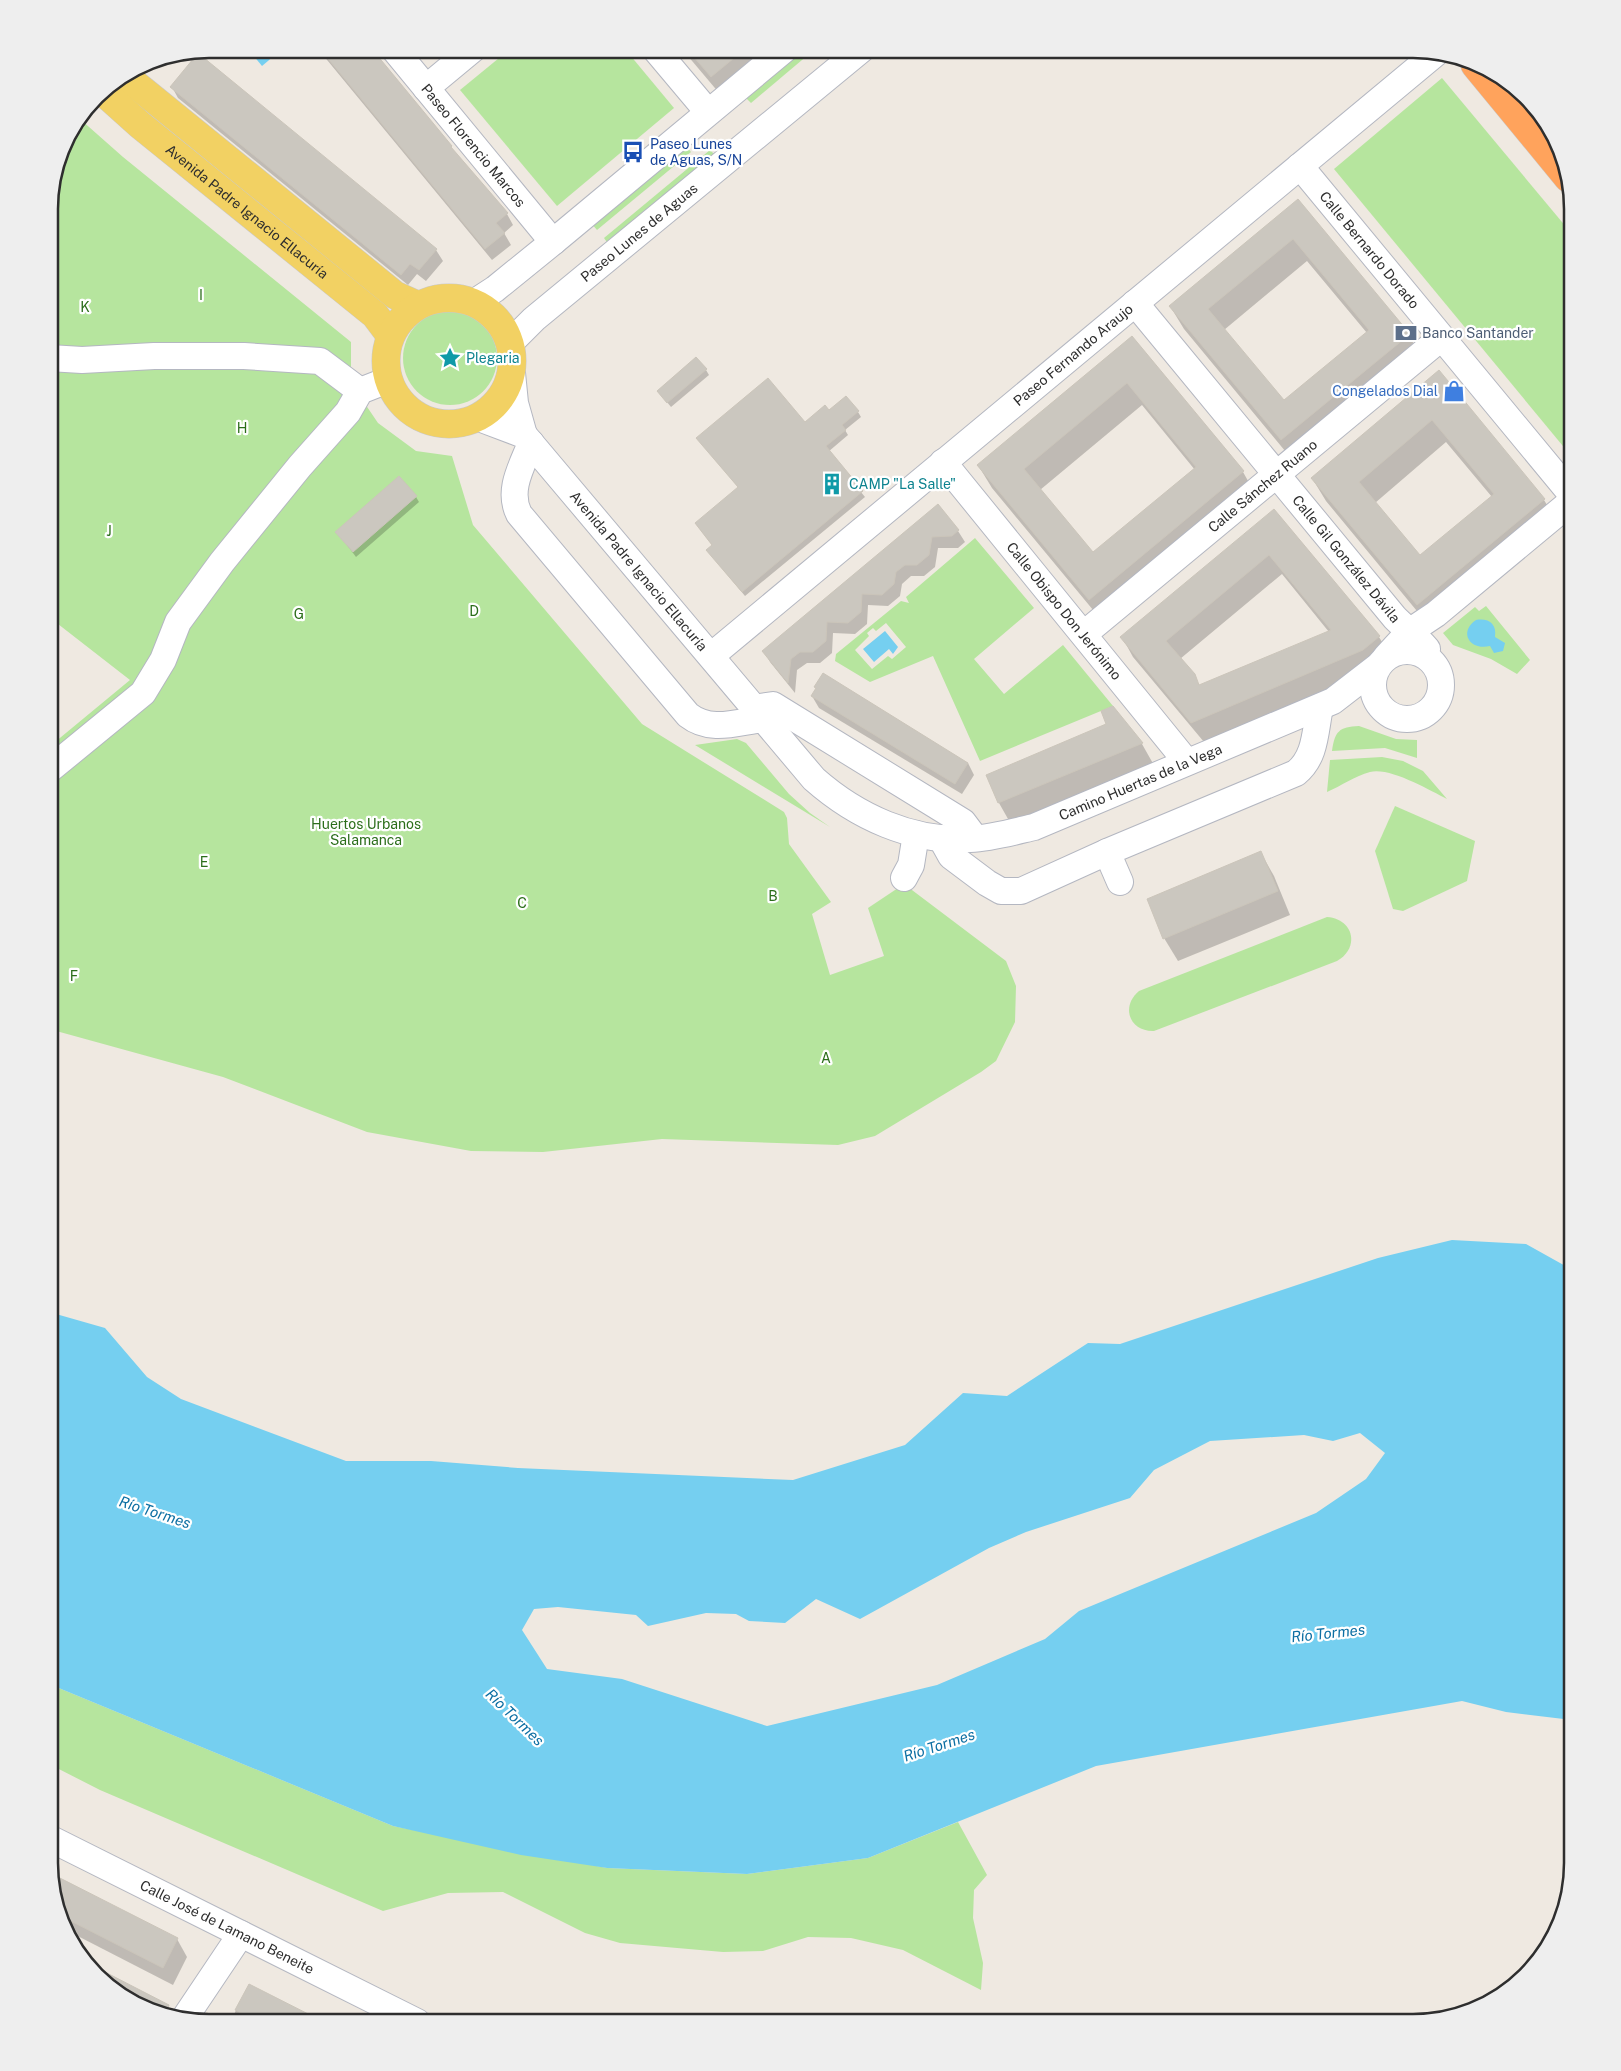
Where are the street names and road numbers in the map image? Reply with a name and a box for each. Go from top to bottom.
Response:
street label: Paseo Florencio Marcos [418,81,529,210]
street label: Avenida Padre Ignacio Ellacuría [163,141,331,282]
street label: Paseo Lunes de Aguas [578,180,701,285]
street label: Calle Bernardo Dorado [1316,188,1423,312]
street label: Paseo Fernando Araujo [1010,301,1136,409]
street label: Calle Sánchez Ruano [1205,436,1320,536]
street label: Avenida Padre Ignacio Ellacuría [567,488,711,654]
street label: Calle Gil González Dávila [1289,492,1404,626]
street label: Calle Obispo Don Jerónimo [1003,539,1125,683]
street label: Camino Huertas de la Vega [1056,741,1224,824]
street label: Calle José de Lamano Beneite [137,1877,317,1977]

